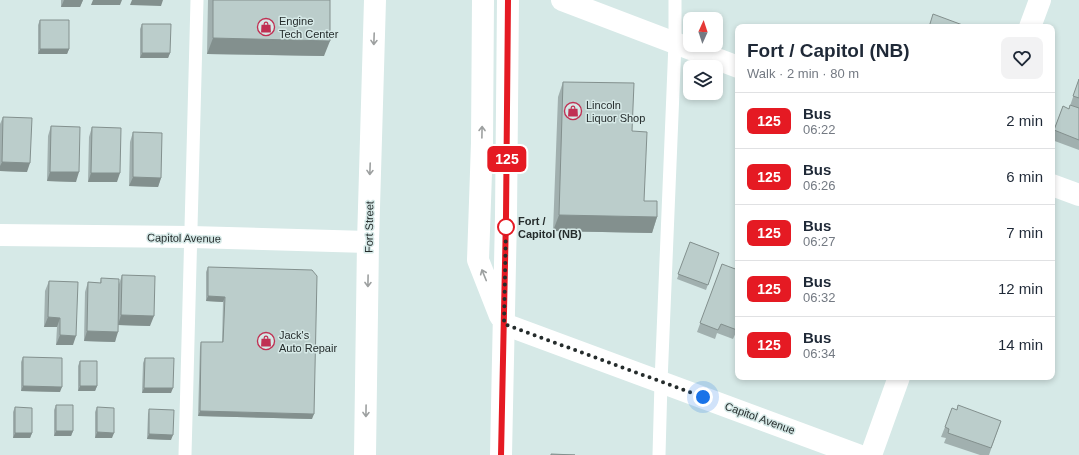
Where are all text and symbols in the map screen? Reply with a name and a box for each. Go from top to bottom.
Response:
north arrow [683,12,723,52]
map controls [683,12,723,100]
place label: Engine Tech Center [279,15,339,40]
shop icon: Engine Tech Center [256,17,276,37]
one-way arrow [370,32,378,45]
button: heart [1001,37,1043,79]
text: Fort / Capitol (NB) [747,40,910,61]
button: layers [683,60,723,100]
text: Walk · 2 min · 80 m [747,66,859,81]
place label: Lincoln Liquor Shop [586,99,645,124]
shop icon: Lincoln Liquor Shop [563,101,583,121]
text: Bus [803,105,831,122]
text: 2 min [1006,112,1043,129]
text: 125 [757,113,781,129]
text: 06:22 [803,122,836,137]
one-way arrow [478,126,486,139]
line badge: 125 [484,146,530,172]
text: 125 [495,151,519,167]
text: Bus [803,161,831,178]
one-way arrow [366,162,374,175]
text: 6 min [1006,168,1043,185]
text: 125 [757,169,781,185]
text: 06:26 [803,178,836,193]
street label: Fort Street [363,201,375,253]
place label: Fort / Capitol (NB) [518,215,582,240]
text: Bus [803,217,831,234]
marker: Fort / Capitol (NB) [497,218,515,236]
text: 7 min [1006,224,1043,241]
text: 125 [757,225,781,241]
street label: Capitol Avenue [147,231,221,245]
text: 06:27 [803,234,836,249]
one-way arrow [480,270,488,282]
text: Bus [803,273,831,290]
one-way arrow [364,274,371,287]
text: 12 min [998,280,1043,297]
text: 125 [757,281,781,297]
text: 06:32 [803,290,836,305]
place label: Jack's Auto Repair [279,329,337,354]
text: Bus [803,329,831,346]
shop icon: Jack's Auto Repair [256,331,276,351]
text: 14 min [998,336,1043,353]
text: 125 [757,337,781,353]
text: 06:34 [803,346,836,361]
your location [693,387,713,407]
street label: Capitol Avenue [723,400,797,436]
one-way arrow [362,404,370,417]

